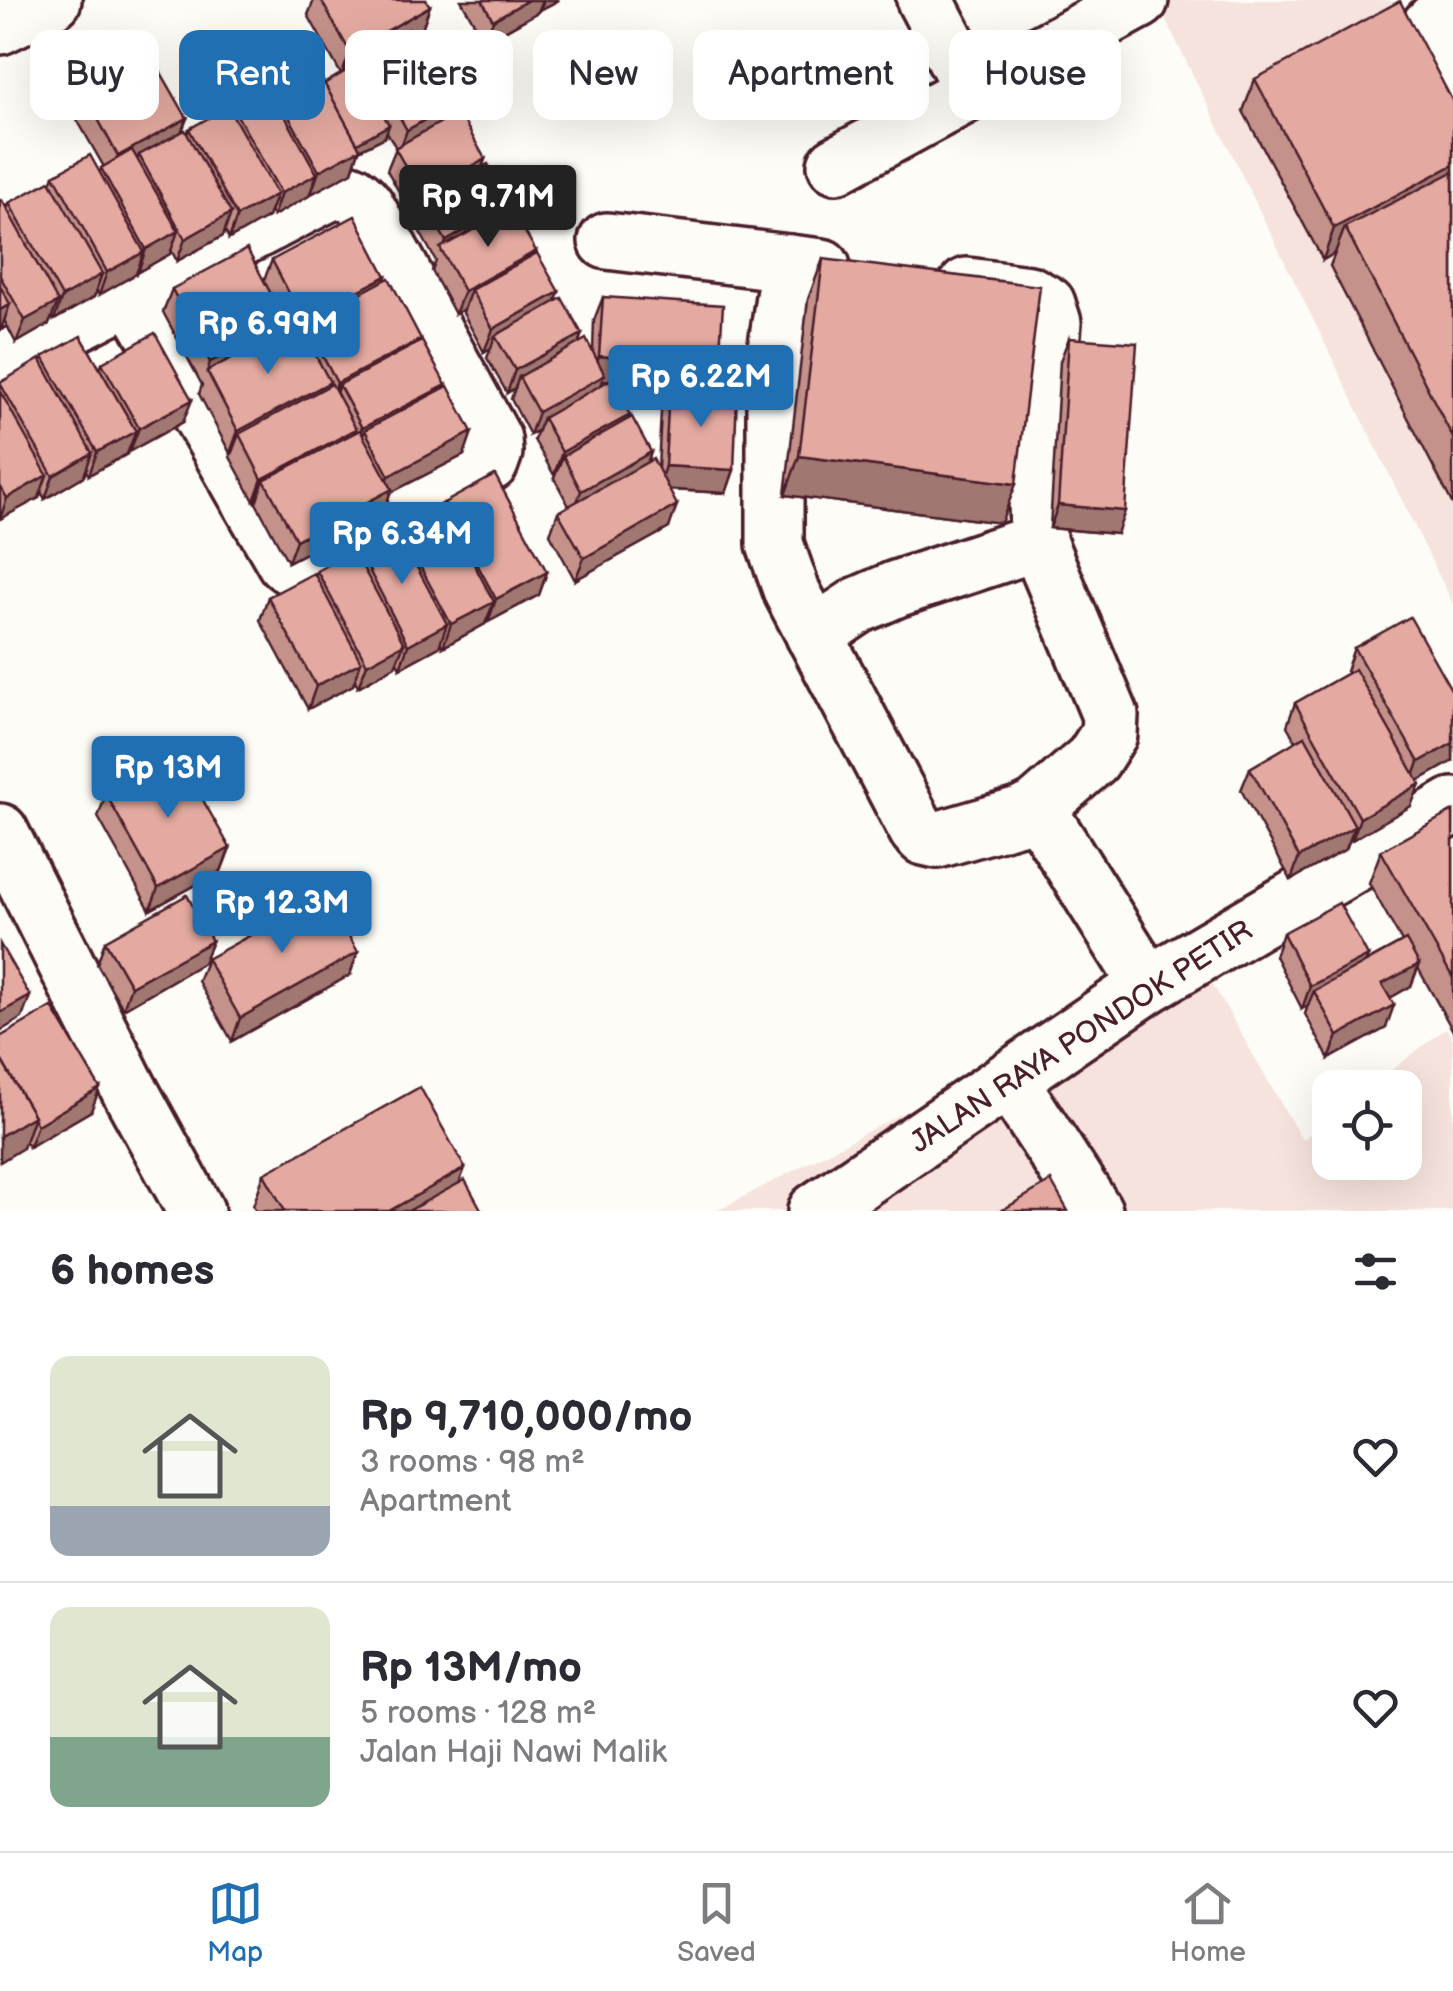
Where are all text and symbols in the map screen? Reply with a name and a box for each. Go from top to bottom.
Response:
chip: Buy [30,30,159,120]
chip: Rent [179,30,325,120]
chip: Filters [345,30,513,120]
chip: New [533,30,673,120]
chip: Apartment [693,30,929,120]
chip: House [949,30,1121,120]
pin: Rp 9.71M [385,165,591,250]
text: Rp 9.71M [421,178,555,217]
pin: Rp 6.99M [165,292,371,377]
text: Rp 6.99M [198,305,338,344]
pin: Rp 6.22M [598,345,804,430]
text: Rp 6.22M [630,358,772,397]
pin: Rp 6.34M [299,502,505,587]
text: Rp 6.34M [332,515,472,554]
pin: Rp 13M [87,736,249,821]
text: Rp 13M [114,749,222,788]
pin: Rp 12.3M [179,871,385,956]
text: Rp 12.3M [215,884,349,923]
street label: JALAN RAYA PONDOK PETIR [904,913,1259,1161]
map controls [1312,1070,1422,1180]
button: locate [1312,1070,1422,1180]
icon: filters [1348,1244,1403,1299]
text: 6 homes [50,1246,214,1297]
text: Rp 9,710,000/mo [360,1392,692,1443]
icon: home [130,1396,250,1516]
icon: heart [1348,1429,1403,1484]
text: 3 rooms · 98 m² [360,1443,585,1482]
text: Apartment [360,1482,511,1521]
text: Rp 13M/mo [360,1643,582,1694]
icon: home [130,1647,250,1767]
icon: heart [1348,1680,1403,1735]
text: 5 rooms · 128 m² [360,1694,596,1733]
text: Jalan Haji Nawi Malik [360,1733,667,1772]
tab: Map [207,1876,263,1969]
tab: Saved [677,1876,756,1969]
tab: Home [1170,1876,1246,1969]

